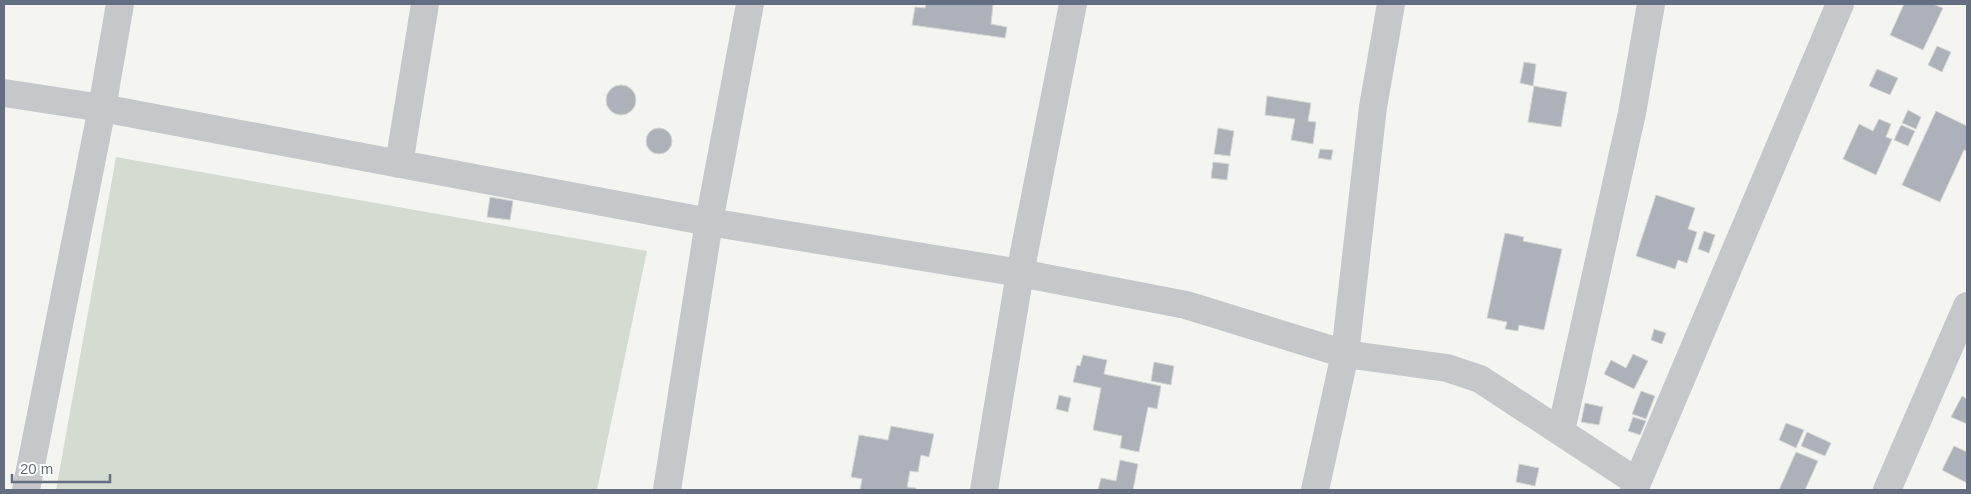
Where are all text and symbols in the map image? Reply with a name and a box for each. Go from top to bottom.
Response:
scale bar [12,452,110,484]
text: 20 m [20,460,53,477]

